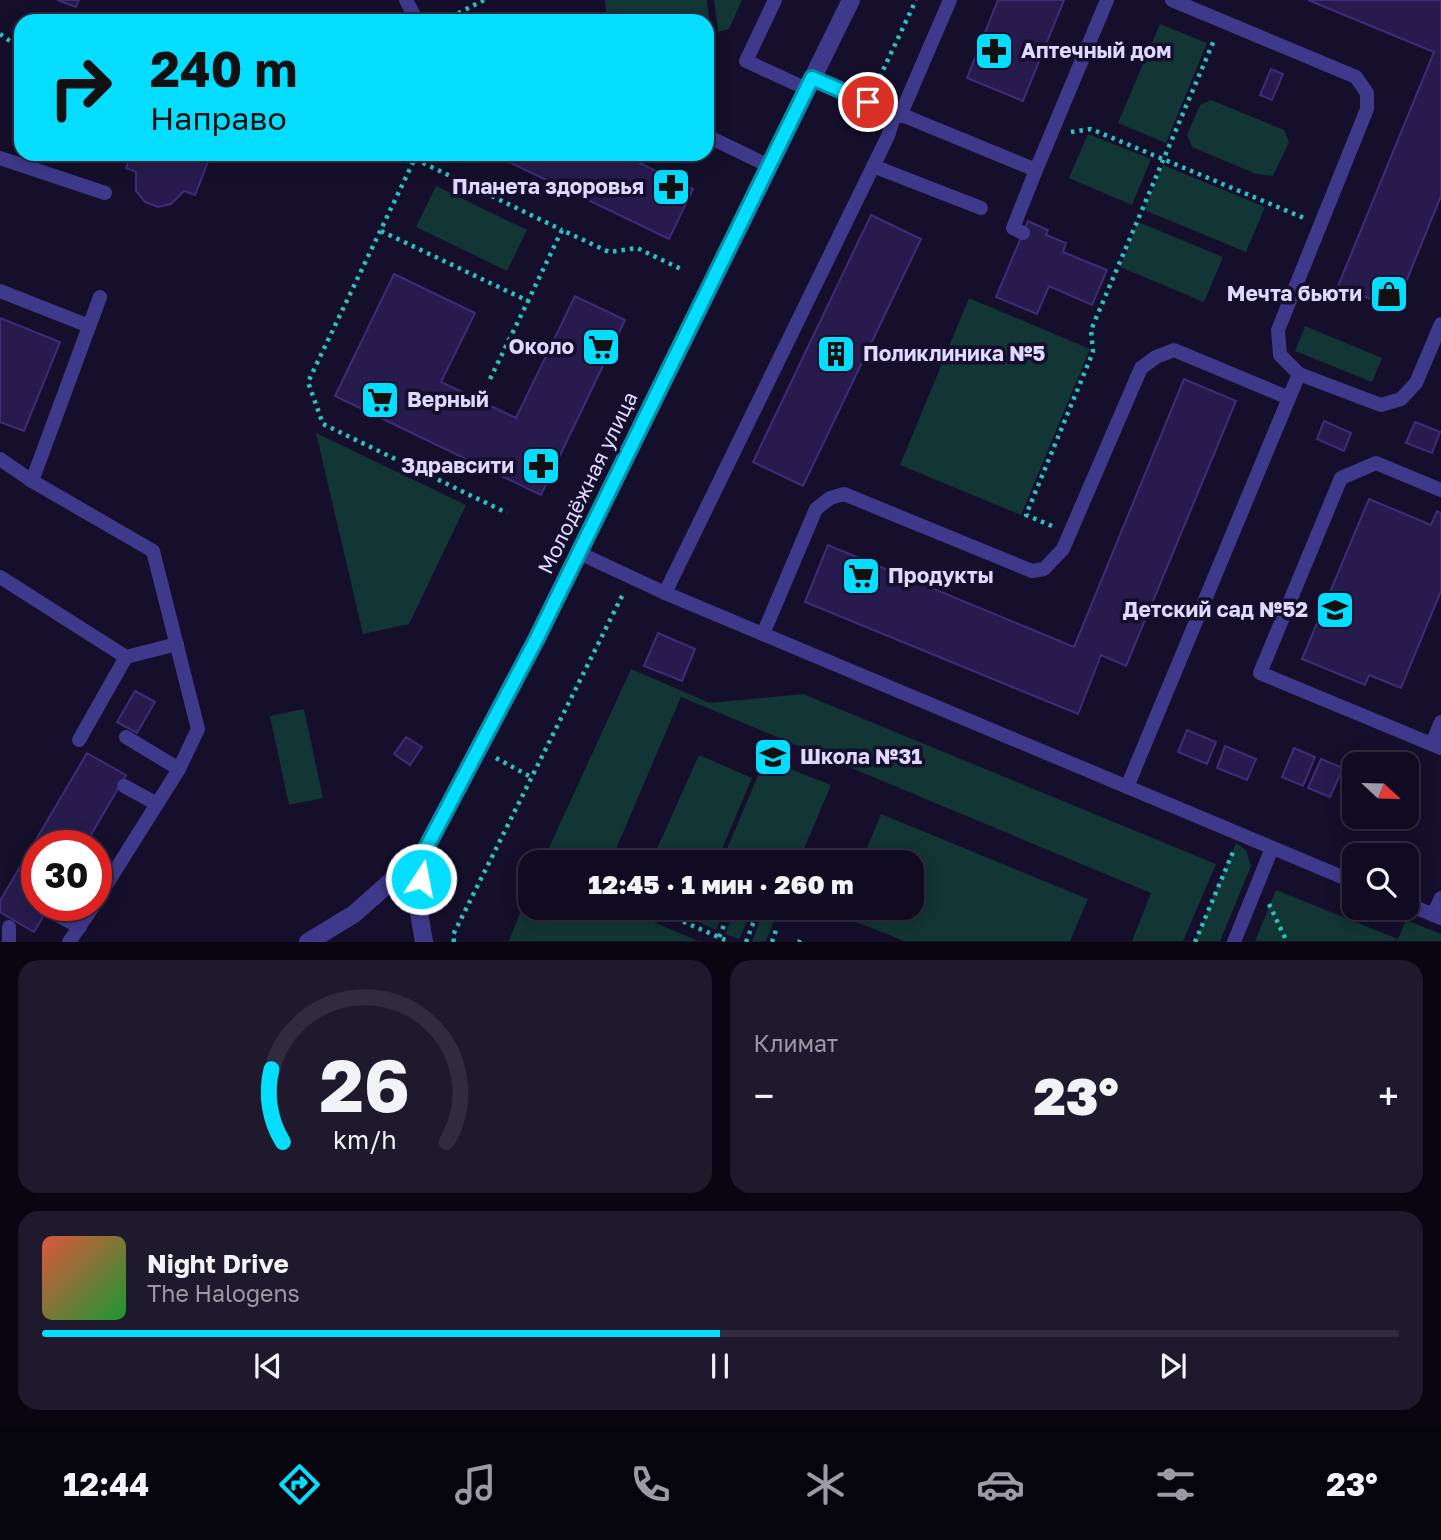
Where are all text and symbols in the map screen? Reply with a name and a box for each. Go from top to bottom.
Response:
pharmacy icon: Аптечный дом [973,30,1015,72]
place label: Аптечный дом [1021,37,1171,63]
text: 240 m [150,39,298,98]
icon: right [35,42,126,133]
pin [838,72,898,132]
icon: arrive [849,83,887,121]
text: Направо [150,99,287,137]
pharmacy icon: Планета здоровья [650,166,692,208]
place label: Планета здоровья [452,173,644,199]
shop icon: Мечта бьюти [1368,273,1410,315]
place label: Мечта бьюти [1227,280,1362,306]
supermarket icon: Около [580,326,622,368]
place label: Около [509,333,574,359]
building icon: Поликлиника №5 [815,333,857,375]
place label: Поликлиника №5 [863,340,1046,366]
supermarket icon: Верный [359,379,401,421]
place label: Верный [407,386,489,412]
street label: Молодёжная улица [532,387,643,578]
pharmacy icon: Здравсити [520,445,562,487]
place label: Здравсити [401,452,514,478]
supermarket icon: Продукты [840,555,882,597]
place label: Продукты [888,562,994,588]
school or university icon: Детский сад №52 [1314,589,1356,631]
place label: Детский сад №52 [1123,596,1308,622]
school or university icon: Школа №31 [752,736,794,778]
place label: Школа №31 [800,743,922,769]
north arrow [1342,752,1419,830]
map controls [1342,752,1419,920]
speed limit sign: 30 [21,830,112,921]
position arrow [384,842,458,916]
button: search [1342,843,1419,920]
text: 12:45 · 1 мин · 260 m [588,869,854,900]
text: Климат [754,1029,838,1057]
text: 26 [319,1042,410,1129]
text: 23° [1034,1064,1119,1126]
text: − [754,1073,774,1118]
text: + [1378,1073,1399,1118]
text: km/h [333,1124,397,1155]
text: Night Drive [147,1248,289,1279]
text: The Halogens [147,1279,300,1307]
icon: previous [249,1347,287,1385]
icon: pause [701,1347,739,1385]
icon: next [1154,1347,1192,1385]
icon: directions [275,1460,324,1509]
icon: music [451,1460,500,1509]
icon: phone [626,1460,675,1509]
icon: climate [801,1460,850,1509]
icon: car [976,1460,1025,1509]
icon: filters [1151,1460,1200,1509]
text: 12:44 [63,1465,149,1503]
text: 23° [1326,1465,1378,1503]

